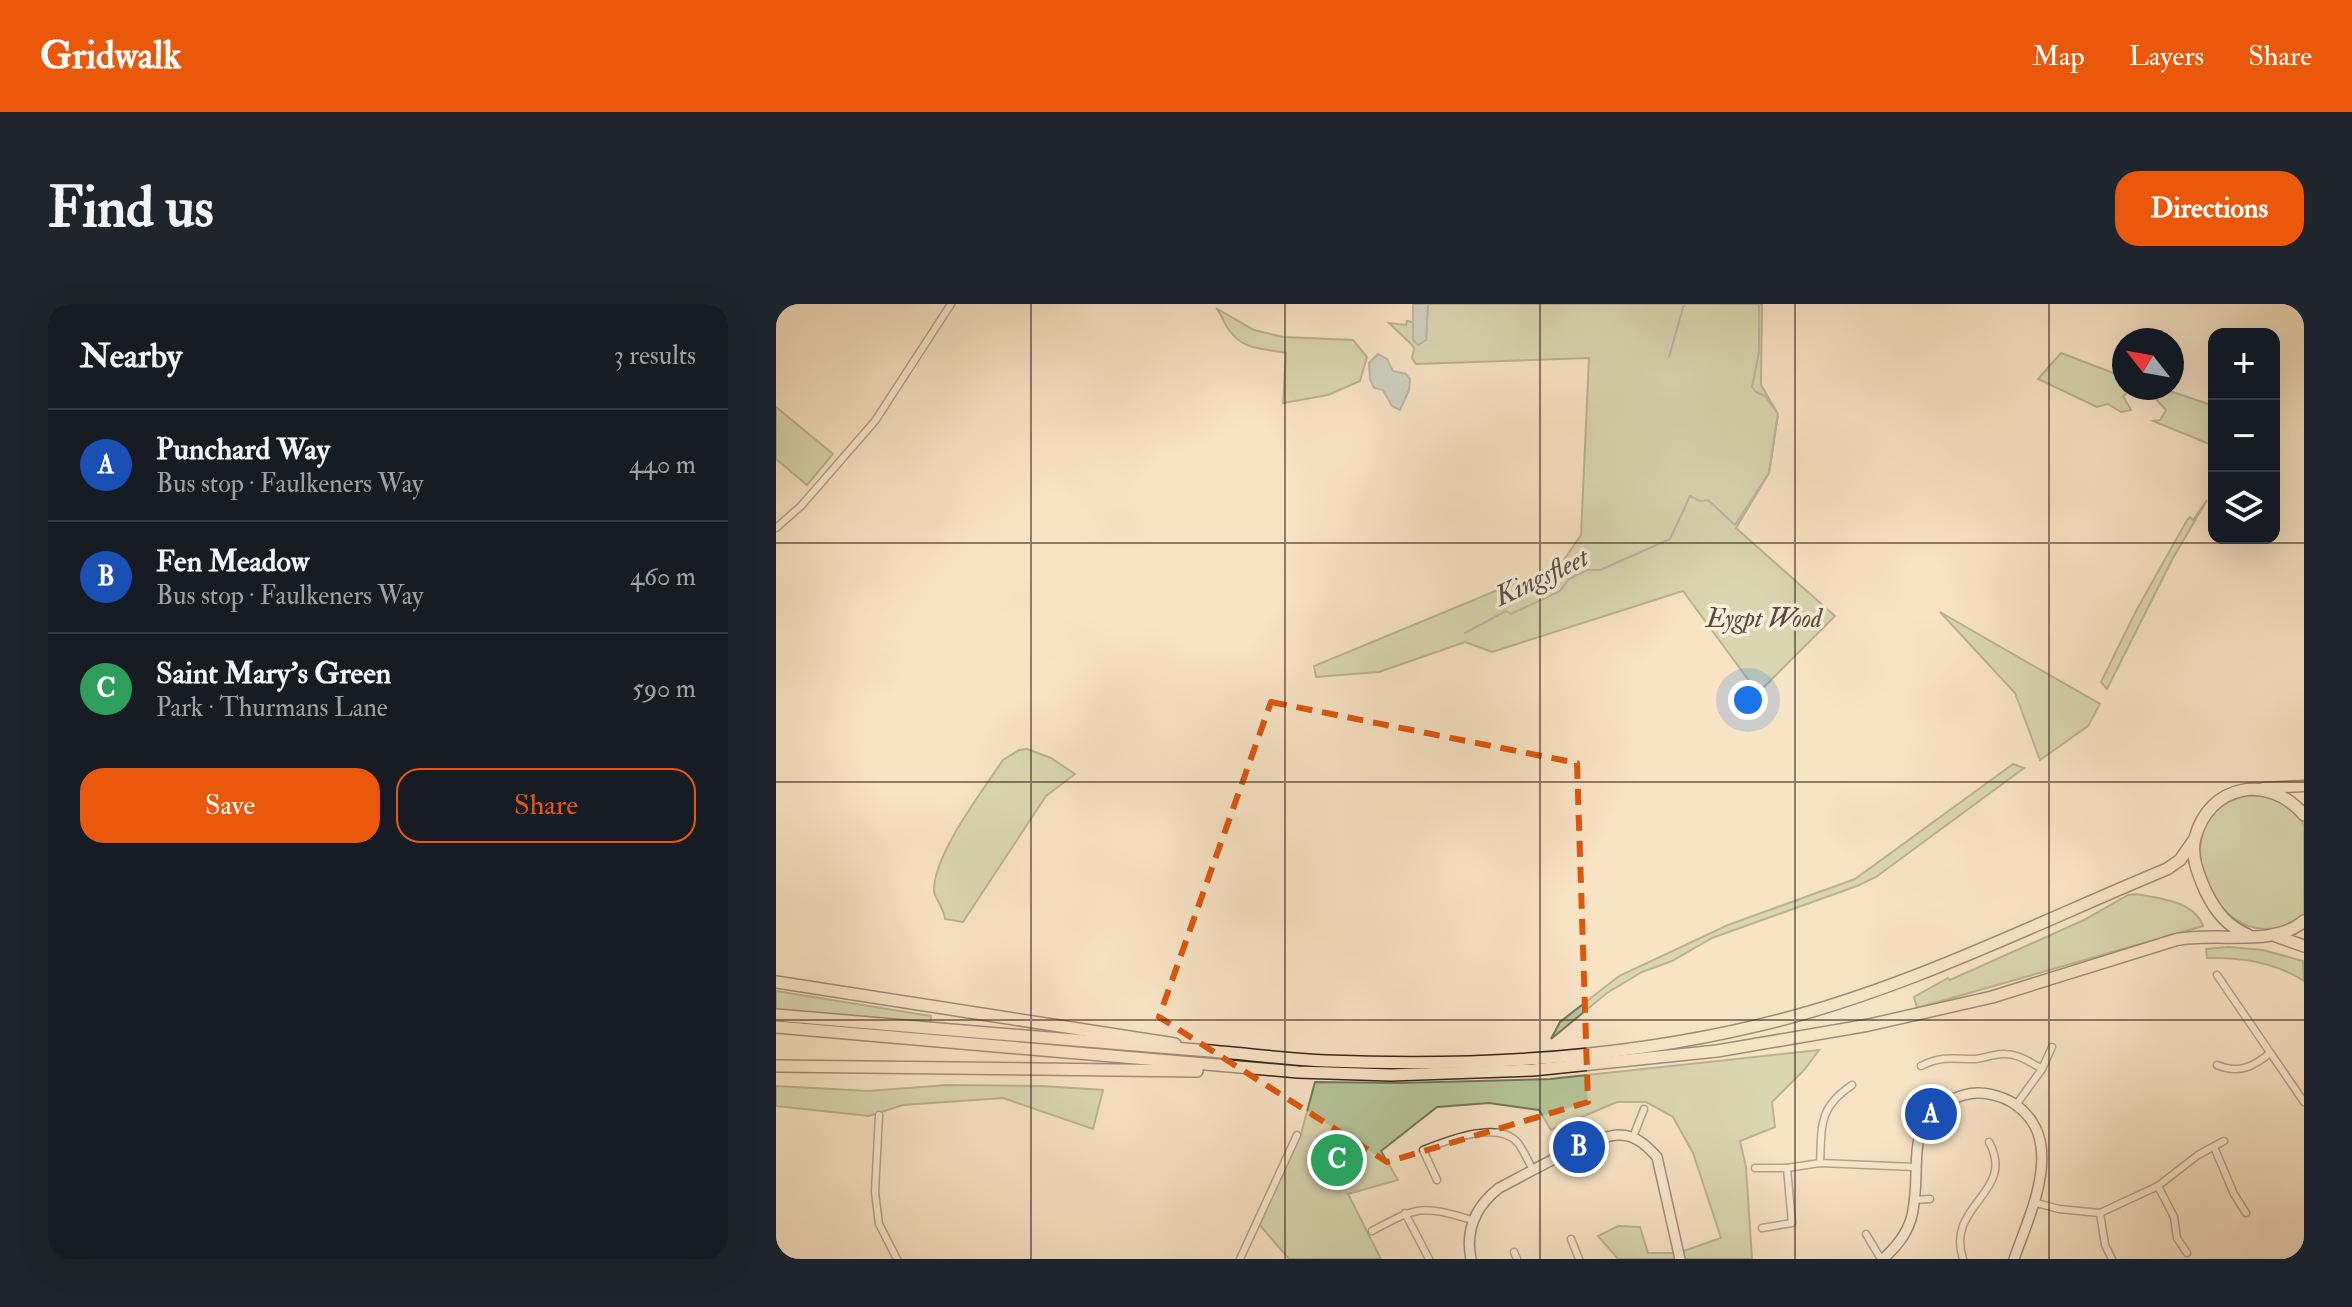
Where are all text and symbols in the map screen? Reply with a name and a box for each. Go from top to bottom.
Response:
text: Gridwalk [40,32,181,80]
text: Map [2032,39,2085,74]
text: Layers [2129,39,2204,74]
text: Share [2248,39,2312,74]
button: Directions [2115,171,2304,246]
text: Find us [48,173,214,244]
north arrow [2112,328,2184,400]
map controls [2208,328,2280,544]
button: + [2208,328,2280,400]
text: Nearby [80,335,182,378]
text: 3 results [614,340,696,372]
button: − [2208,400,2280,472]
text: Punchard Way [156,431,330,468]
text: A [98,449,114,481]
text: 440 m [629,449,696,481]
text: Bus stop · Faulkeners Way [156,468,424,500]
button: layers [2208,472,2280,544]
water label: Kingsfleet [1487,540,1596,615]
text: Fen Meadow [156,543,309,580]
text: B [97,561,115,593]
text: 460 m [630,561,696,593]
text: Bus stop · Faulkeners Way [156,580,424,612]
park label: Eygpt Wood [1704,603,1824,635]
text: Saint Mary's Green [156,655,391,692]
text: C [96,673,116,705]
text: 590 m [632,673,696,705]
your location [1728,680,1768,720]
text: Park · Thurmans Lane [156,692,388,724]
button: Save [80,768,380,843]
button: Share [396,768,696,843]
pin: A [1905,1084,1957,1144]
pin: B [1553,1117,1605,1177]
pin: C [1311,1130,1363,1190]

